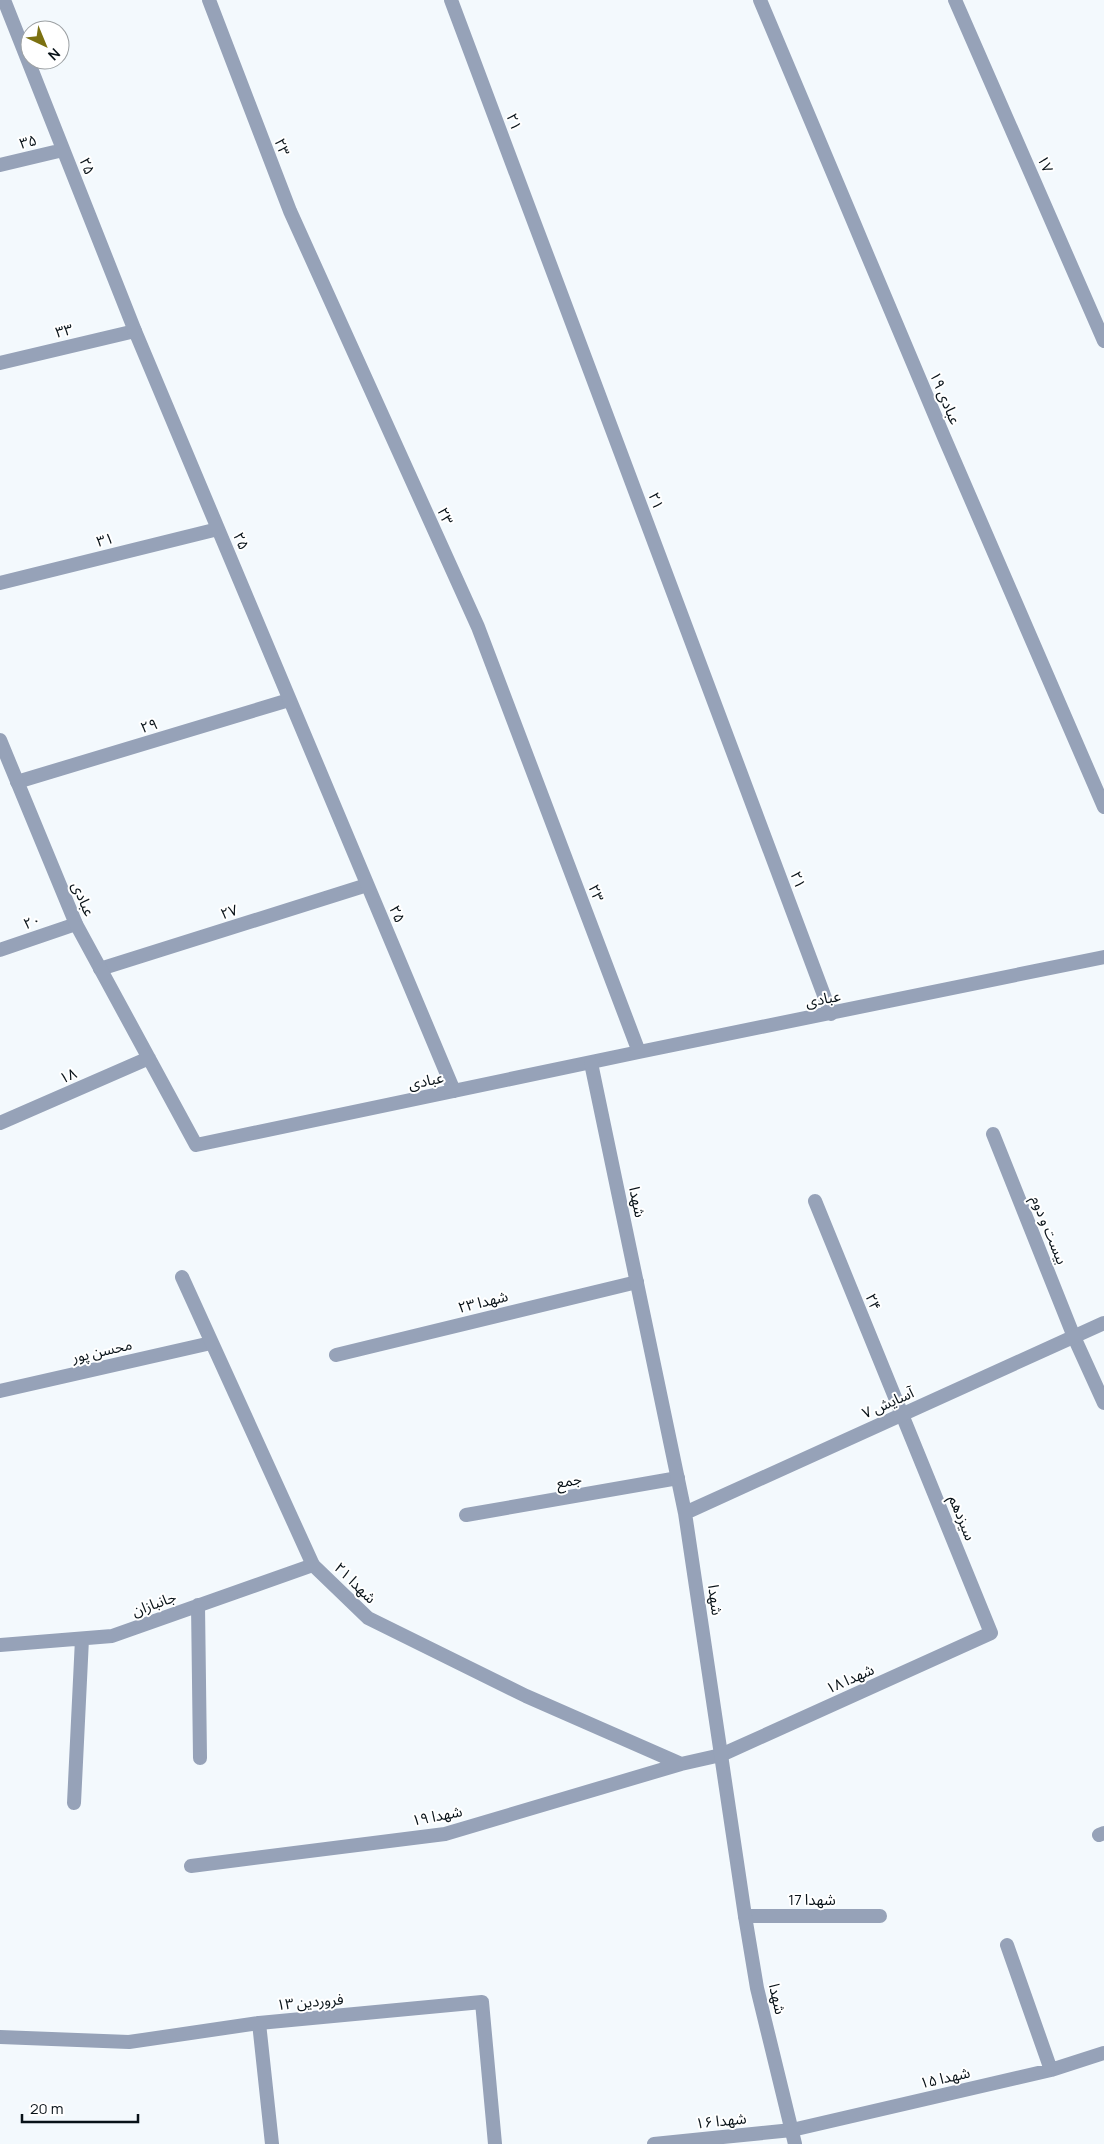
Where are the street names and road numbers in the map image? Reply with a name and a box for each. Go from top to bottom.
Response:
street label: ۲۱ [502,110,527,134]
street label: ۳۵ [17,129,39,154]
street label: ۲۳ [270,135,295,159]
street label: ۱۷ [1032,152,1059,176]
street label: ۲۵ [75,154,100,178]
street label: ۳۳ [53,318,75,343]
street label: عبادی ۱۹ [925,368,966,428]
street label: ۲۱ [644,489,669,513]
street label: ۲۳ [432,504,459,528]
street label: ۳۱ [94,527,116,552]
street label: ۲۵ [228,529,254,553]
street label: ۲۹ [138,713,160,738]
street label: ۲۱ [786,868,811,892]
street label: عبادی [67,878,100,920]
street label: ۲۳ [584,881,609,905]
street label: ۲۷ [217,899,241,924]
street label: ۲۵ [384,902,410,926]
street label: ۲۰ [20,909,43,934]
street label: عبادی [803,985,843,1012]
street label: ۱۸ [56,1062,80,1089]
street label: عبادی [406,1066,446,1094]
street label: شهدا [624,1185,651,1219]
street label: بیست و دوم [1025,1192,1073,1268]
street label: شهدا ۲۳ [456,1285,510,1318]
street label: ۲۴ [861,1290,886,1314]
street label: محسن پور [69,1333,134,1368]
street label: آسایش ۷ [859,1382,918,1423]
street label: جمع [555,1468,584,1495]
street label: سیزدهم [943,1492,981,1544]
street label: شهدا ۲۱ [330,1557,381,1608]
street label: شهدا [703,1583,728,1617]
street label: جانبازان [129,1586,179,1621]
street label: شهدا ۱۸ [822,1658,878,1699]
street label: شهدا ۱۹ [410,1800,464,1831]
street label: شهدا 17 [788,1889,836,1910]
street label: شهدا [764,1981,791,2017]
street label: فروردین ۱۳ [276,1988,345,2015]
street label: شهدا ۱۵ [918,2061,972,2093]
street label: شهدا ۱۶ [694,2107,748,2134]

